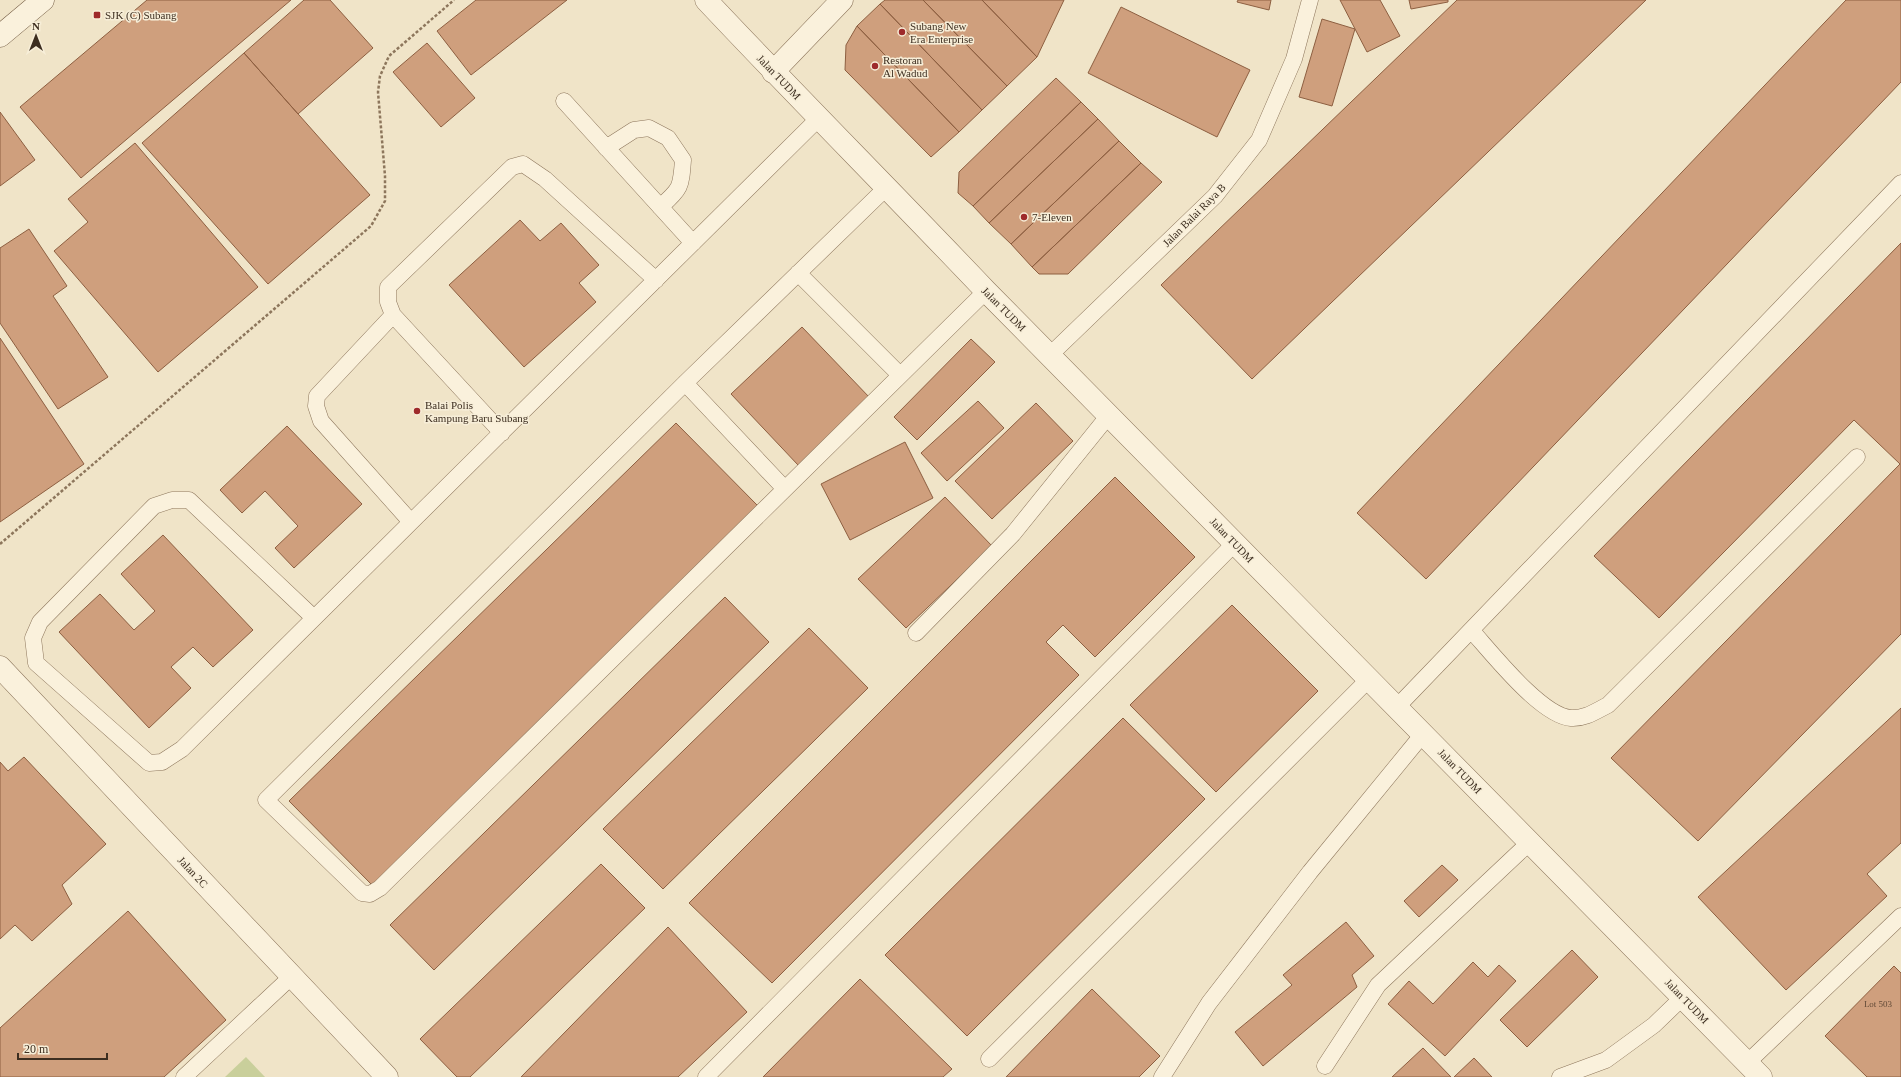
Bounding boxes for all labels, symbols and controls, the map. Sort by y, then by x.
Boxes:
place label: SJK (C) Subang [105,9,177,22]
marker: SJK (C) Subang [92,10,102,20]
north arrow [16,16,56,56]
text: N [32,20,40,32]
place label: Subang New Era Enterprise [910,20,973,45]
marker: Subang New Era Enterprise [897,27,907,37]
street label: Jalan TUDM [755,52,803,102]
place label: Restoran Al Wadud [883,54,928,79]
marker: Restoran Al Wadud [870,61,880,71]
street label: Jalan Balai Raya B [1160,181,1228,249]
place label: 7-Eleven [1032,211,1072,223]
marker: 7-Eleven [1019,212,1029,222]
street label: Jalan TUDM [979,284,1029,334]
place label: Balai Polis Kampung Baru Subang [425,399,529,424]
marker: Balai Polis Kampung Baru Subang [412,406,422,416]
street label: Jalan TUDM [1208,515,1256,565]
street label: Jalan TUDM [1436,746,1484,796]
street label: Jalan 2C [176,854,210,890]
street label: Jalan TUDM [1663,976,1711,1026]
house number: Lot 503 [1864,999,1893,1009]
scale bar [18,1035,107,1061]
text: 20 m [24,1042,49,1056]

